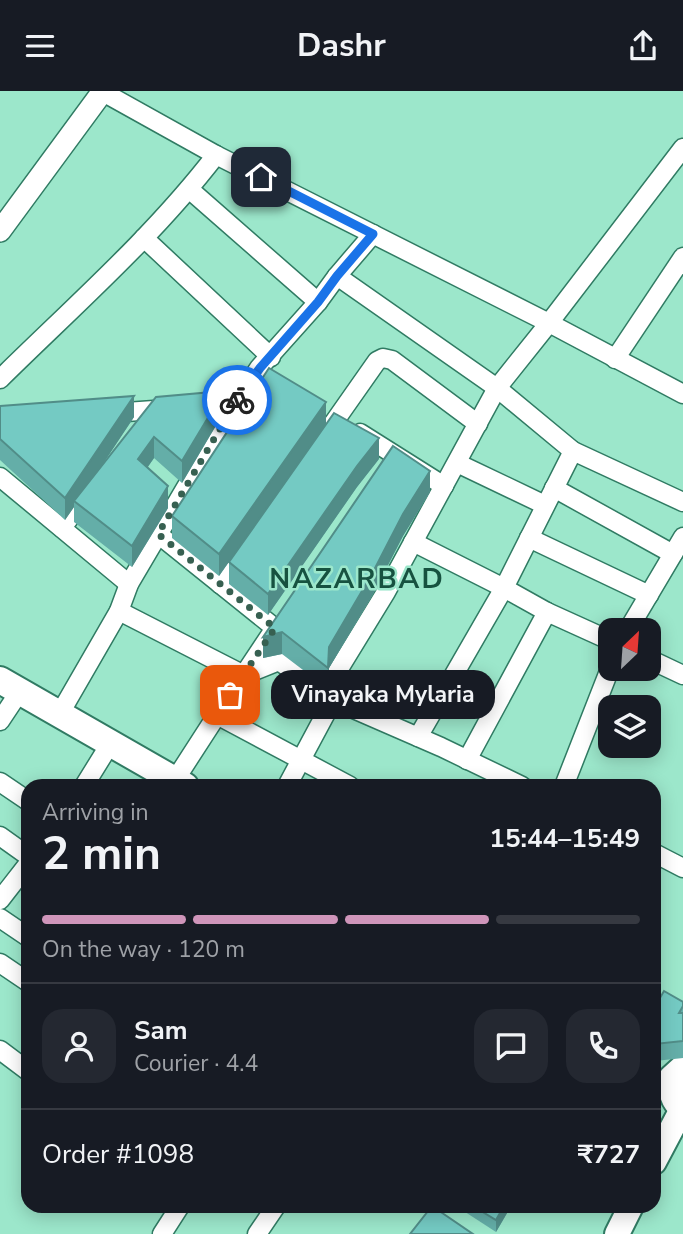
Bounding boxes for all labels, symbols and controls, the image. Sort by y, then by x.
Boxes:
text: Dashr [297,24,386,67]
icon: menu [21,27,59,65]
icon: share [624,27,662,65]
pin [231,147,291,207]
icon: home [242,158,280,196]
courier [202,365,272,435]
icon: bike [218,381,256,419]
district label: NAZARBAD [269,560,445,598]
north arrow [598,618,662,681]
map controls [598,618,661,758]
pin [200,665,260,725]
callout: Vinayaka Mylaria [272,671,496,719]
icon: bag [211,676,249,714]
text: Vinayaka Mylaria [291,679,475,710]
button: layers [598,695,661,758]
text: Arriving in [42,797,149,828]
text: 15:44–15:49 [489,821,640,856]
text: 2 min [42,822,161,885]
text: On the way · 120 m [42,934,245,965]
button: person [42,1009,116,1083]
button: chat [474,1009,548,1083]
button: phone [566,1009,640,1083]
text: Sam [134,1013,187,1048]
text: Courier · 4.4 [134,1048,258,1079]
text: Order #1098 [42,1137,194,1172]
text: ₹727 [578,1137,640,1172]

